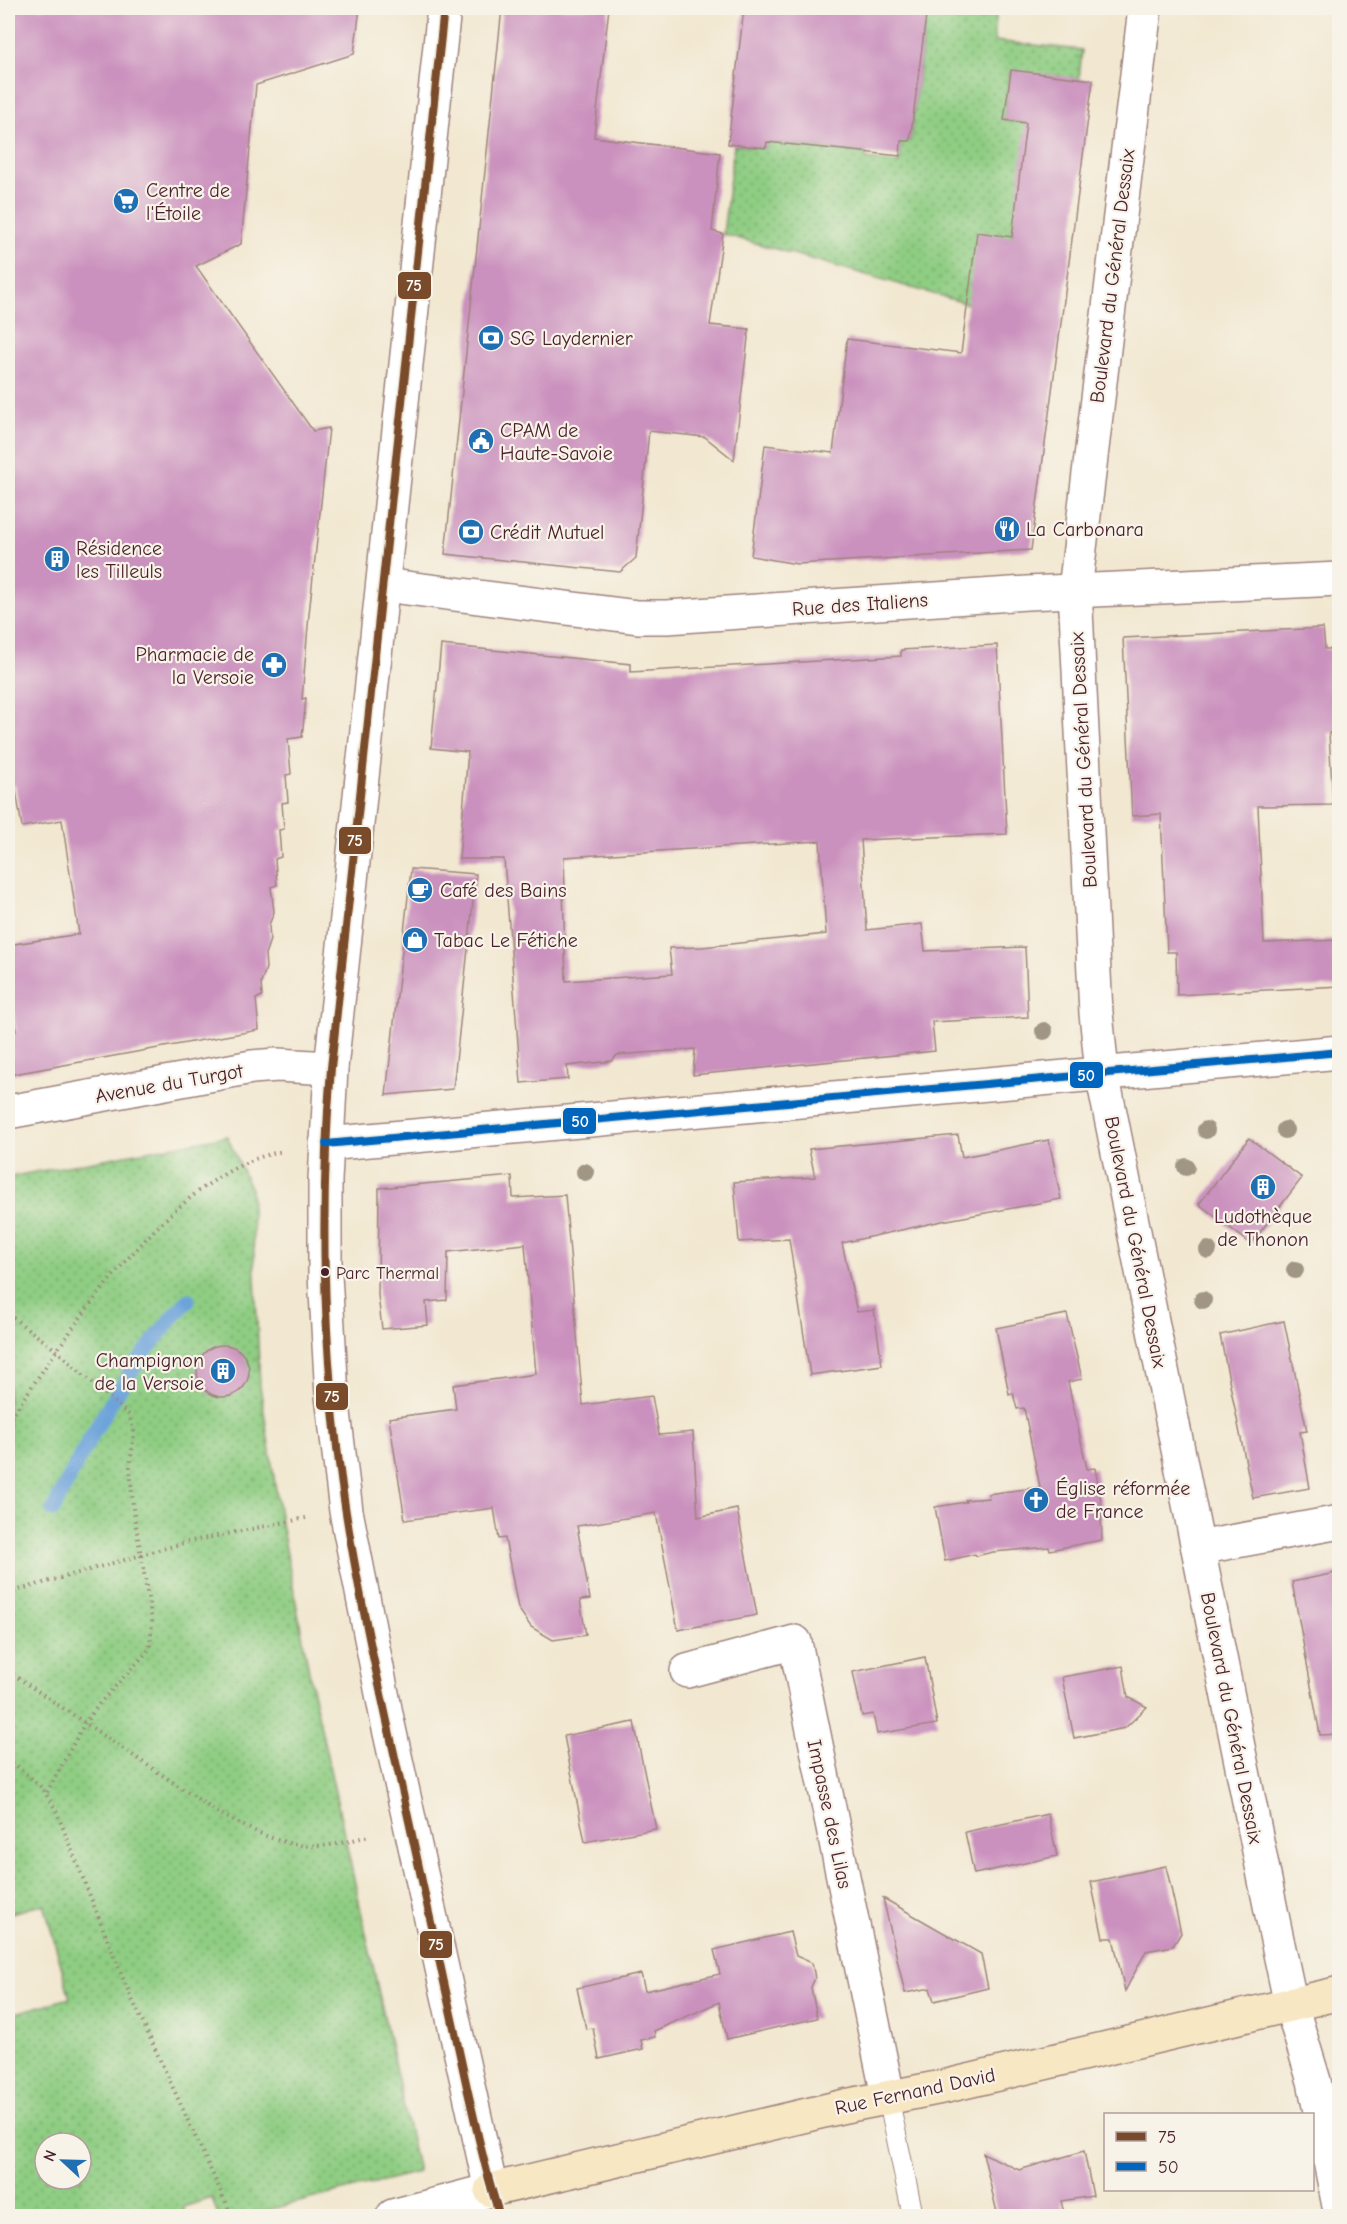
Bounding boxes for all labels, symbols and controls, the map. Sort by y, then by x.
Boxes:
street label: Boulevard du Général Dessaix [1085,147,1140,404]
place label: Centre de l'Étoile [146,179,230,225]
supermarket icon: Centre de l'Étoile [111,186,141,216]
line badge: 75 [397,271,432,300]
text: 75 [406,277,422,295]
bank icon: SG Laydernier [476,323,506,353]
place label: SG Laydernier [510,327,633,350]
place label: CPAM de Haute-Savoie [500,419,613,465]
public building icon: CPAM de Haute-Savoie [466,426,496,456]
restaurant icon: La Carbonara [992,514,1022,544]
bank icon: Crédit Mutuel [456,517,486,547]
place label: La Carbonara [1026,518,1144,541]
place label: Crédit Mutuel [490,521,605,544]
place label: Résidence les Tilleuls [76,537,162,583]
building icon: Résidence les Tilleuls [42,544,72,574]
street label: Rue des Italiens [791,588,929,621]
street label: Boulevard du Général Dessaix [1065,631,1102,888]
place label: Pharmacie de la Versoie [135,643,254,689]
pharmacy icon: Pharmacie de la Versoie [259,650,289,680]
line badge: 75 [338,826,372,855]
text: 75 [347,832,363,850]
cafe icon: Café des Bains [405,875,435,905]
place label: Café des Bains [440,879,567,902]
shop icon: Tabac Le Fétiche [400,925,430,955]
place label: Tabac Le Fétiche [434,929,578,952]
street label: Avenue du Turgot [93,1059,246,1108]
line badge: 50 [1069,1061,1104,1089]
text: 50 [1077,1067,1095,1085]
line badge: 50 [562,1107,597,1135]
text: 50 [571,1113,589,1131]
street label: Boulevard du Général Dessaix [1100,1114,1171,1370]
building icon: Ludothèque de Thonon [1248,1172,1278,1202]
place label: Ludothèque de Thonon [1214,1205,1312,1251]
place label: Parc Thermal [336,1263,439,1284]
marker: Parc Thermal [319,1266,331,1278]
place label: Champignon de la Versoie [94,1349,204,1395]
building icon: Champignon de la Versoie [208,1356,238,1386]
line badge: 75 [315,1382,349,1411]
text: 75 [324,1388,340,1406]
place label: Église réformée de France [1056,1477,1190,1523]
church icon: Église réformée de France [1021,1485,1051,1515]
street label: Boulevard du Général Dessaix [1196,1590,1267,1846]
street label: Impasse des Lilas [802,1737,857,1891]
line badge: 75 [419,1930,453,1959]
text: 75 [428,1936,444,1954]
street label: Rue Fernand David [833,2063,997,2120]
legend [1104,2113,1314,2191]
text: 75 [1158,2127,1176,2148]
north arrow [33,2131,93,2191]
text: N [40,2148,60,2164]
text: 50 [1158,2157,1179,2178]

